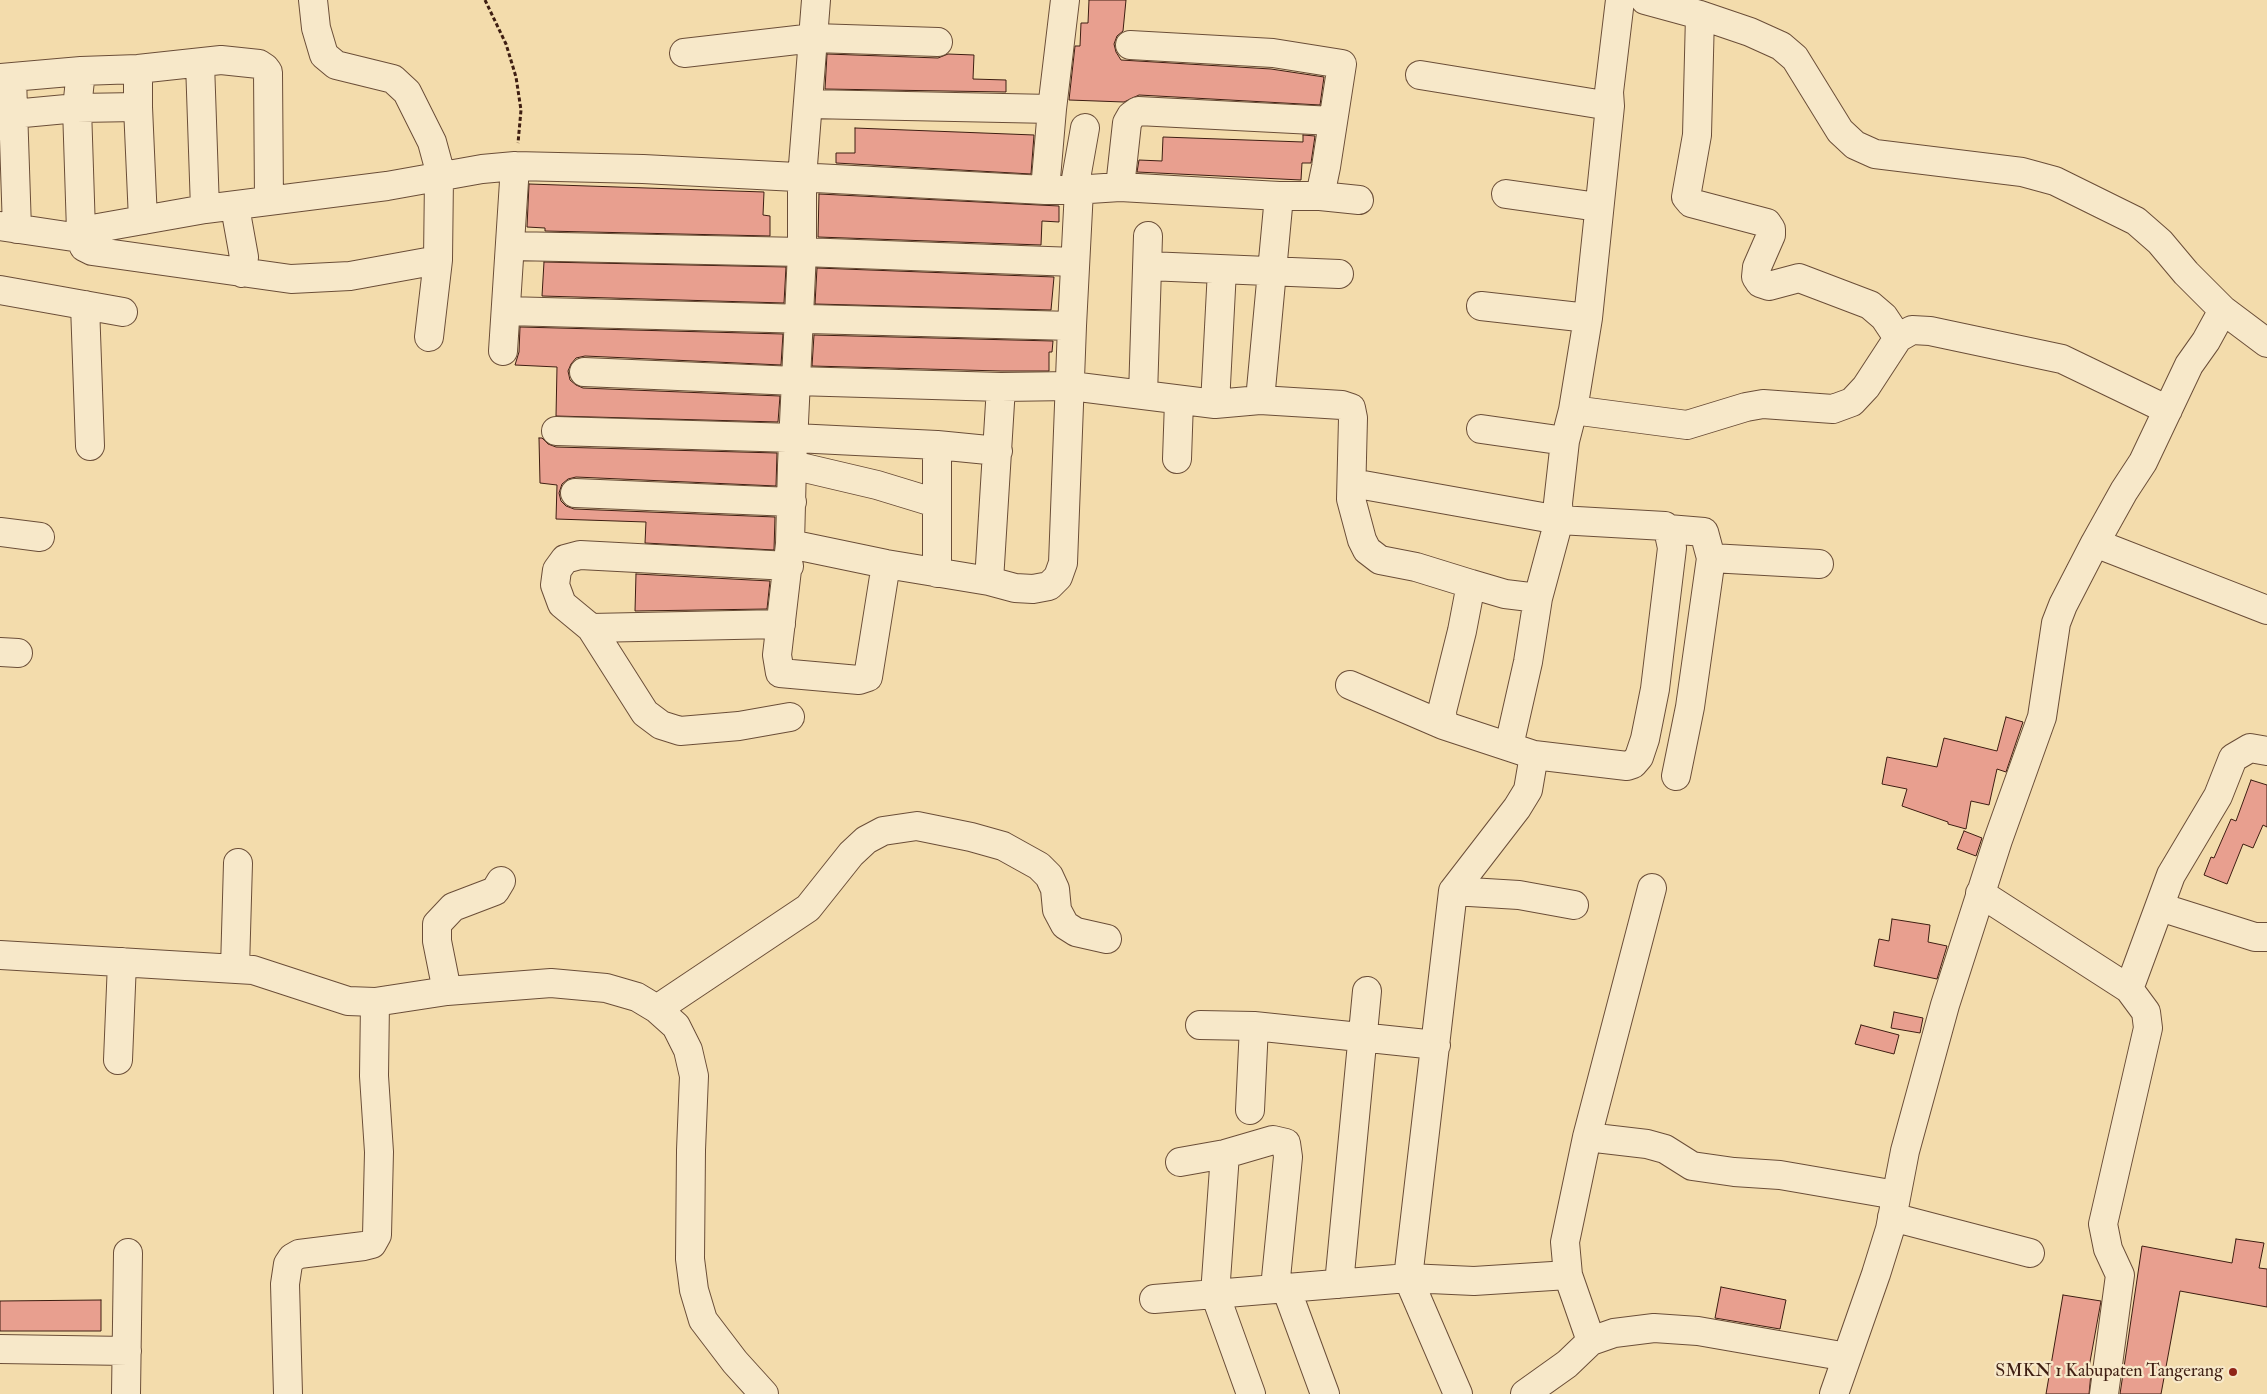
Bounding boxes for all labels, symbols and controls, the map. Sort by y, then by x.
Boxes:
place label: SMKN 1 Kabupaten Tangerang [1995,1361,2223,1383]
marker: SMKN 1 Kabupaten Tangerang [2227,1366,2239,1378]

